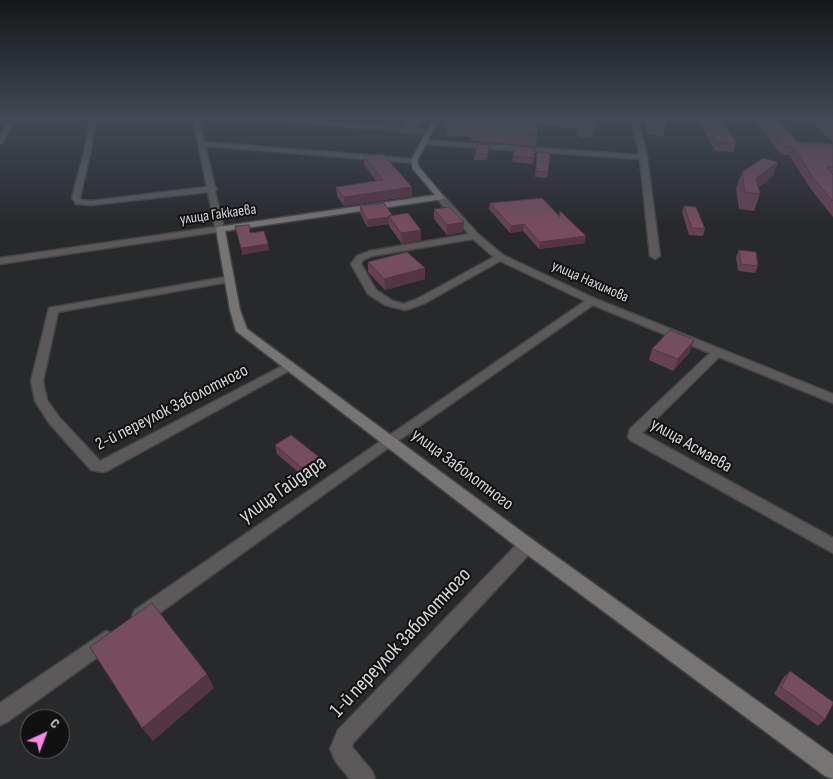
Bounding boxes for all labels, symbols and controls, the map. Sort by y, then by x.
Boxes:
street label: улица Гаккаева [179,201,257,229]
street label: улица Нахимова [549,257,631,307]
street label: 2-й переулок Заболотного [92,360,252,456]
street label: улица Асмаева [646,414,736,478]
street label: улица Заболотного [407,425,517,515]
street label: улица Гайдара [234,451,332,529]
street label: 1-й переулок Заболотного [325,563,477,723]
north arrow [20,709,70,759]
text: С [46,715,63,732]

